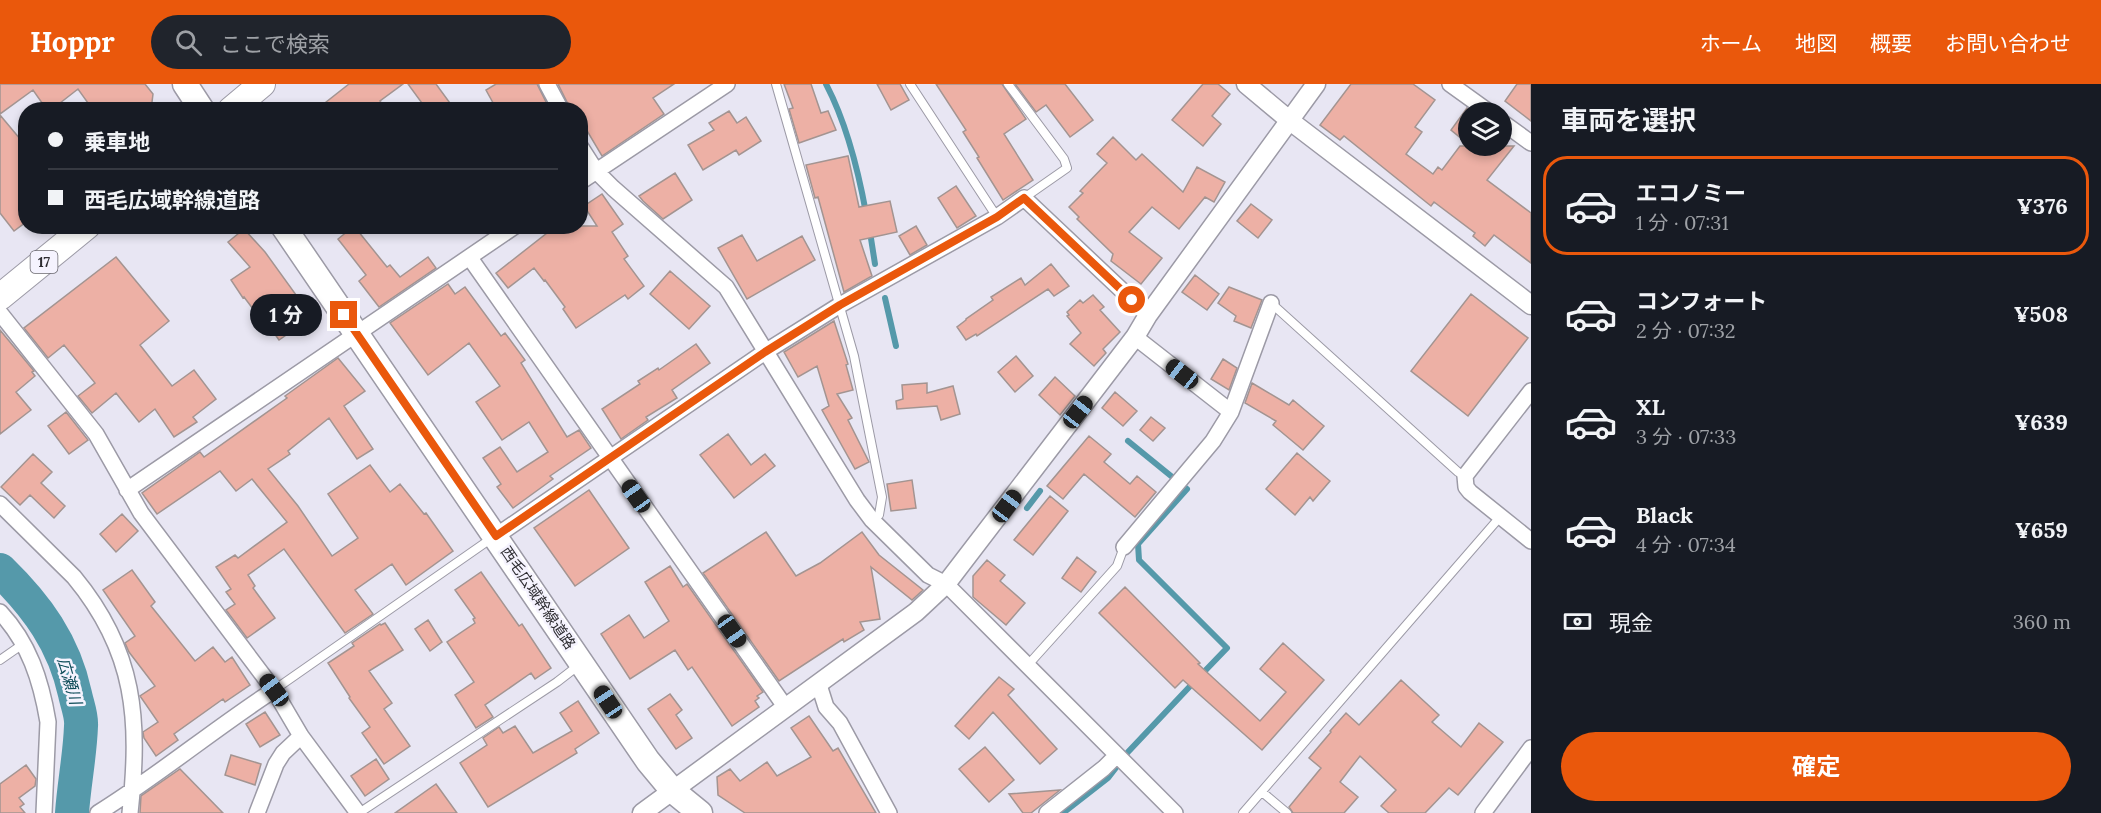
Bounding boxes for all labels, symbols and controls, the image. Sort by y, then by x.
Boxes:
search box [151,15,571,69]
text: Hoppr [30,24,115,60]
icon: search [172,26,205,59]
text: ここで検索 [220,30,330,58]
text: ホーム [1700,30,1762,57]
text: 地図 [1795,30,1837,57]
text: 概要 [1870,30,1912,57]
text: お問い合わせ [1945,30,2071,57]
map controls [1458,102,1512,156]
button: layers [1458,102,1512,156]
text: 車両を選択 [1561,103,1696,137]
text: 乗車地 [84,128,150,156]
icon: car [1564,179,1618,233]
text: エコノミー [1636,179,1746,207]
text: 西毛広域幹線道路 [84,186,260,214]
text: ¥376 [2017,192,2068,220]
text: 1 分 · 07:31 [1636,210,1729,235]
road number: 17 [30,251,57,273]
route start [1118,286,1145,313]
icon: car [1564,287,1618,341]
text: コンフォート [1636,287,1767,315]
callout: 1 分 [251,294,323,336]
text: ¥508 [2014,300,2068,328]
route end [330,301,357,328]
text: 1 分 [269,302,303,327]
text: 2 分 · 07:32 [1636,318,1736,343]
car [1162,356,1202,392]
car [1060,392,1096,432]
text: XL [1636,393,1665,421]
icon: car [1564,395,1618,449]
text: ¥639 [2014,408,2068,436]
text: 3 分 · 07:33 [1636,424,1736,449]
car [618,476,654,516]
car [989,486,1025,526]
text: Black [1636,501,1693,529]
icon: car [1564,503,1618,557]
text: ¥659 [2015,516,2068,544]
text: 4 分 · 07:34 [1636,532,1736,557]
street label: 西毛広域幹線道路 [497,543,580,653]
icon: cash [1561,605,1594,638]
text: 現金 [1609,609,1653,637]
text: 360 m [2013,609,2071,634]
car [714,611,750,651]
water label: 広瀬川 [54,655,87,709]
car [256,670,292,710]
car [590,682,626,722]
button: 確定 [1561,732,2071,801]

